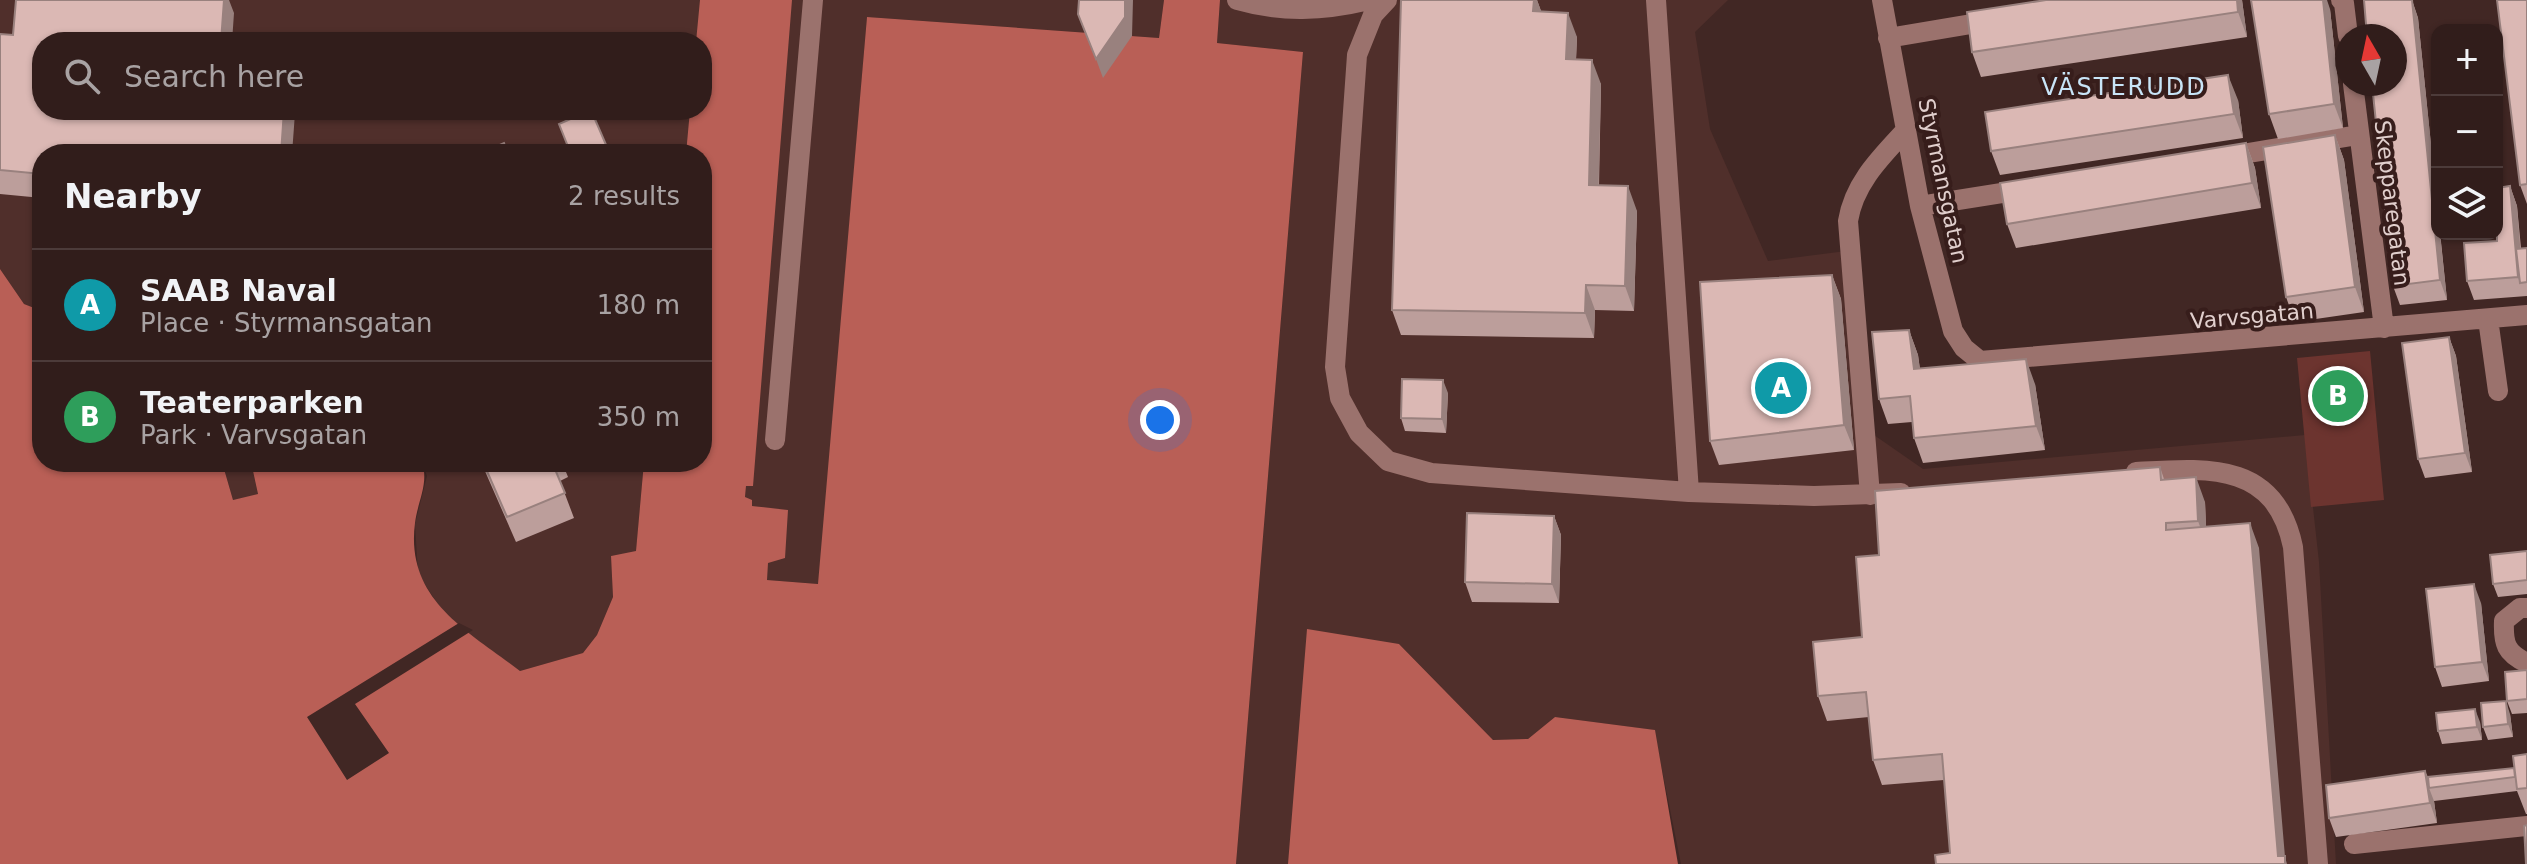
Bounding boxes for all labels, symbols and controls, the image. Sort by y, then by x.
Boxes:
north arrow [2335,24,2407,96]
map controls [2431,24,2503,240]
button: + [2431,24,2503,96]
search box [32,32,712,120]
icon: search [60,54,104,98]
text: Search here [124,59,304,94]
district label: VÄSTERUDD [2041,72,2207,101]
street label: Styrmansgatan [1913,96,1973,266]
button: − [2431,96,2503,168]
street label: Skepparegatan [2369,119,2415,287]
button: layers [2431,168,2503,240]
text: Nearby [64,176,202,216]
text: 2 results [568,181,680,211]
text: SAAB Naval [140,273,337,308]
text: A [80,290,100,320]
text: 180 m [597,290,680,320]
street label: Varvsgatan [2189,298,2315,334]
text: Place · Styrmansgatan [140,308,433,338]
pin: A [1755,358,1807,418]
pin: B [2312,366,2364,426]
text: Teaterparken [140,385,364,420]
your location [1140,400,1180,440]
text: B [80,402,100,432]
text: 350 m [597,402,680,432]
text: Park · Varvsgatan [140,420,367,450]

